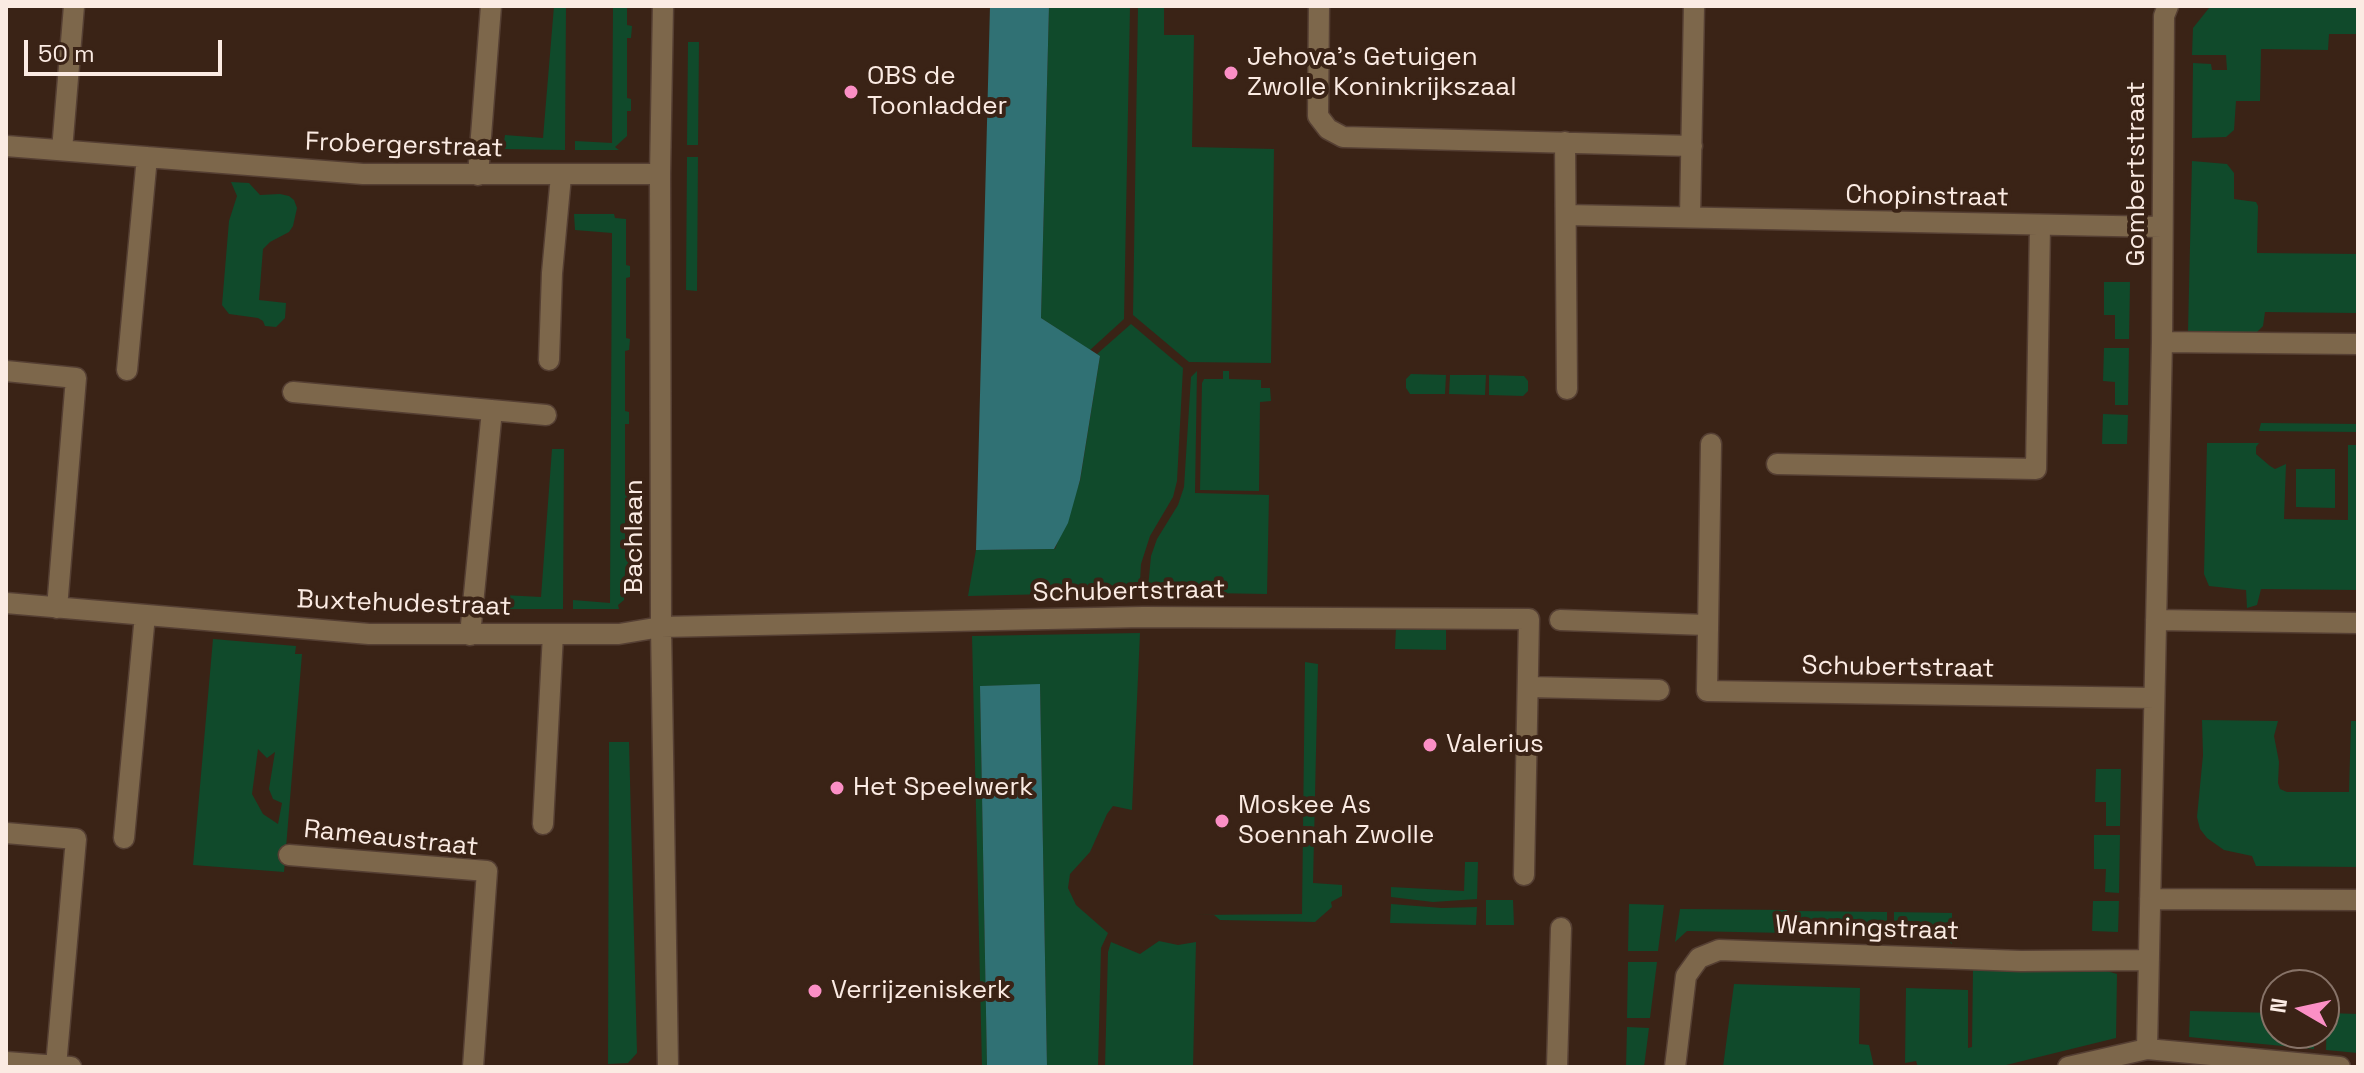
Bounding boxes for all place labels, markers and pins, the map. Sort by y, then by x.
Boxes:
place label: Jehova's Getuigen Zwolle Koninkrijkszaal [1247,42,1517,104]
place label: OBS de Toonladder [867,61,1007,122]
marker: Jehova's Getuigen Zwolle Koninkrijkszaal [1222,64,1240,82]
marker: OBS de Toonladder [842,83,860,101]
place label: Valerius [1446,729,1544,761]
marker: Valerius [1421,736,1439,754]
place label: Het Speelwerk [853,772,1033,804]
marker: Het Speelwerk [828,779,846,797]
place label: Moskee As Soennah Zwolle [1238,790,1434,852]
marker: Moskee As Soennah Zwolle [1213,812,1231,830]
place label: Verrijzeniskerk [831,975,1011,1007]
marker: Verrijzeniskerk [806,982,824,1000]

